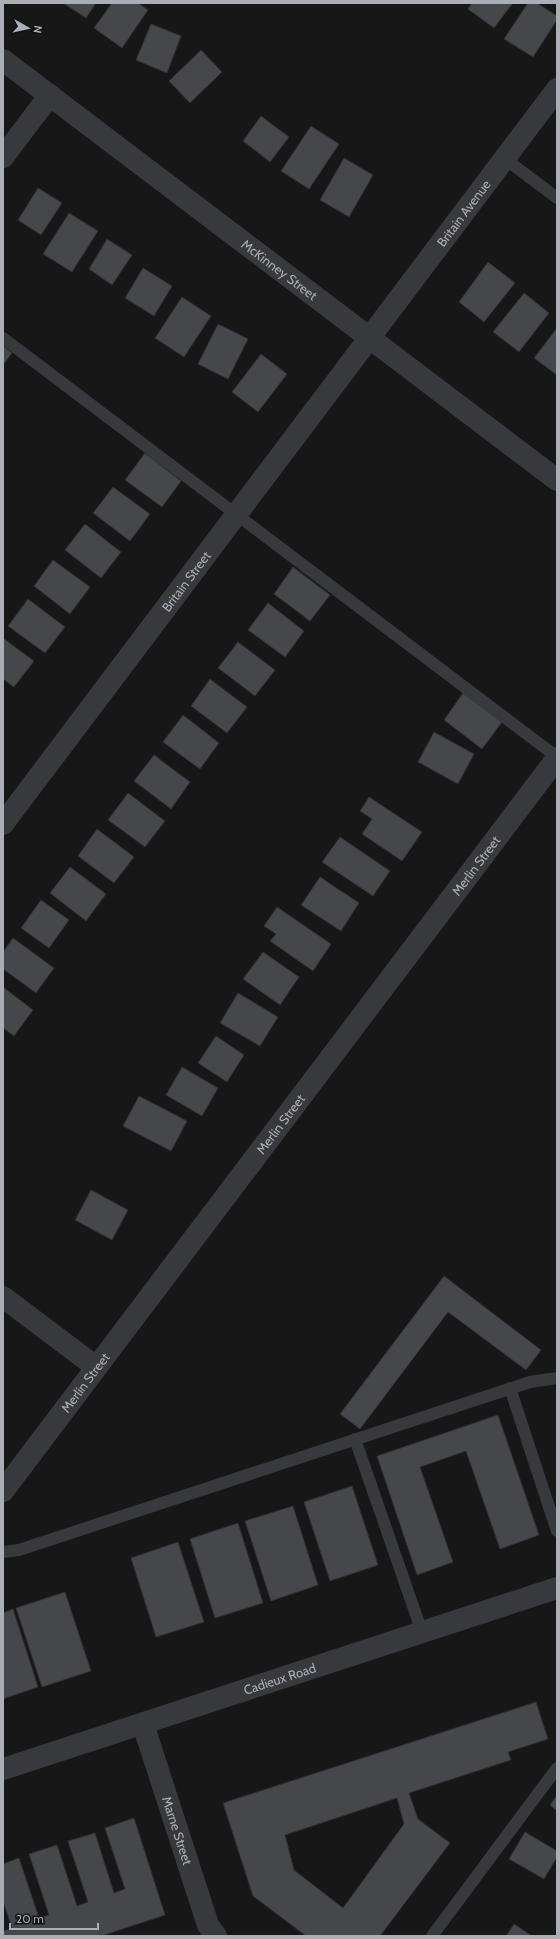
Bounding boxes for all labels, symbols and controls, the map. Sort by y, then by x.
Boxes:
north arrow [8,8,48,48]
text: N [30,25,45,34]
street label: Britain Avenue [433,176,494,250]
street label: McKinney Street [239,236,321,304]
street label: Britain Street [158,547,214,615]
street label: Merlin Street [448,832,504,899]
street label: Merlin Street [253,1091,308,1157]
street label: Merlin Street [57,1349,113,1416]
street label: Cadieux Road [241,1659,318,1698]
street label: Marne Street [159,1794,196,1867]
scale bar [10,1905,98,1931]
text: 20 m [16,1911,44,1926]

